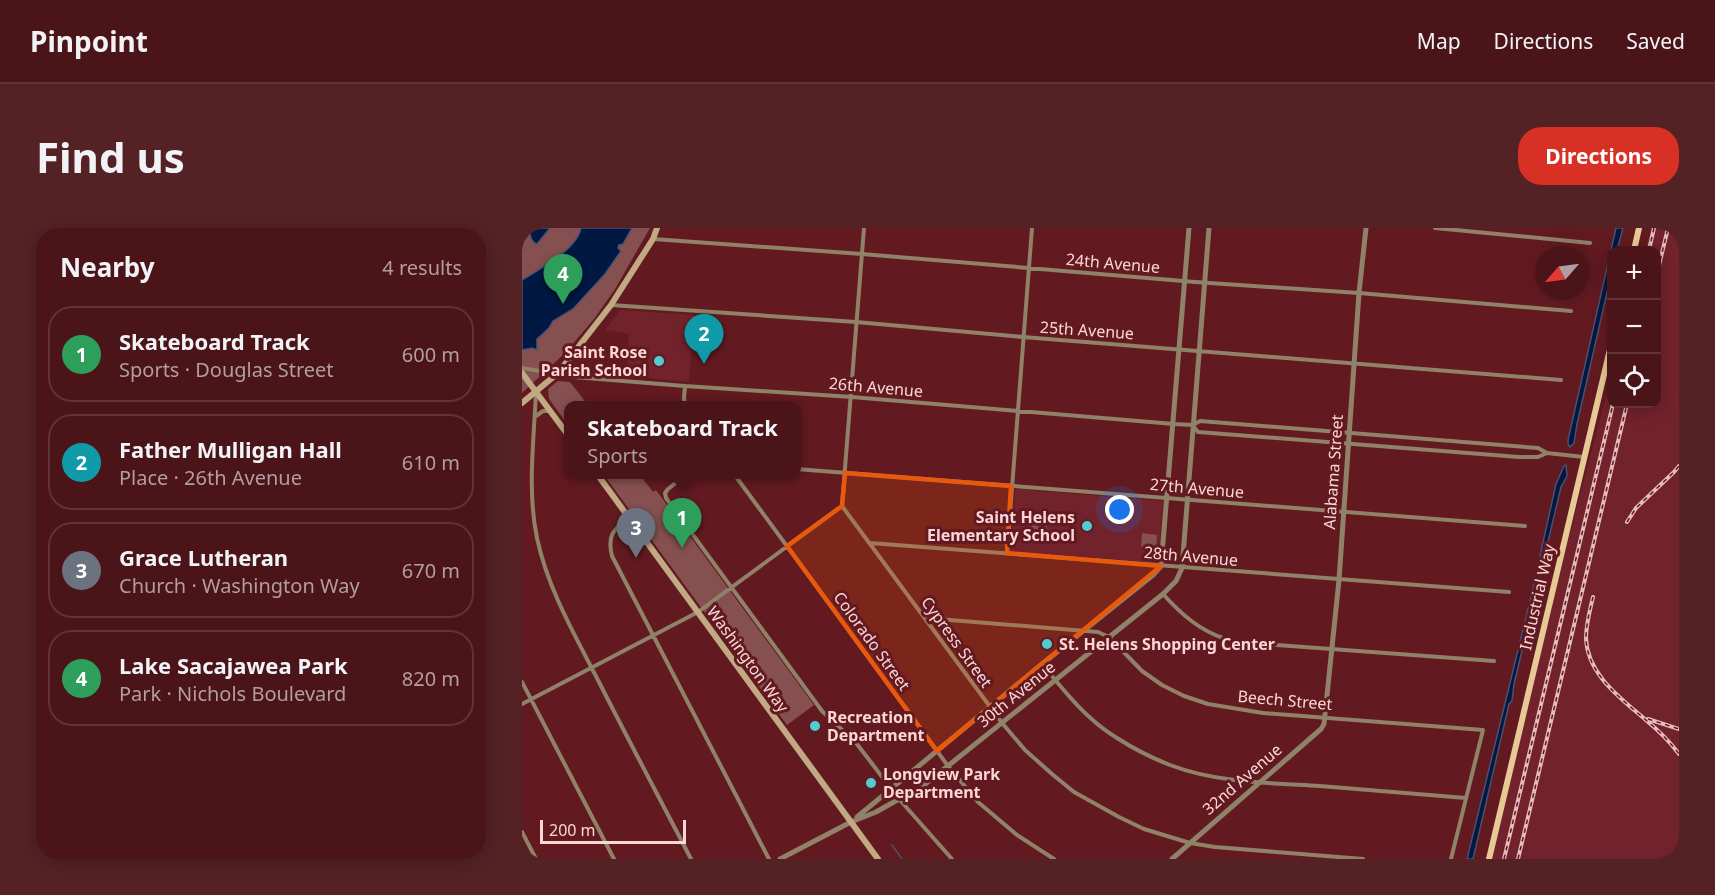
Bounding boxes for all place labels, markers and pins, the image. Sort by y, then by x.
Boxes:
pin: 4 [544,254,582,304]
pin: 2 [684,314,723,364]
place label: Saint Rose Parish School [541,341,647,381]
marker: Saint Rose Parish School [652,354,666,368]
pin: 1 [662,498,702,548]
place label: Saint Helens Elementary School [927,506,1075,546]
pin: 3 [616,508,656,558]
marker: Saint Helens Elementary School [1080,519,1094,533]
place label: St. Helens Shopping Center [1059,633,1275,655]
marker: St. Helens Shopping Center [1040,637,1054,651]
place label: Recreation Department [827,706,925,746]
marker: Recreation Department [808,719,822,733]
place label: Longview Park Department [883,763,1000,803]
marker: Longview Park Department [864,776,878,790]

